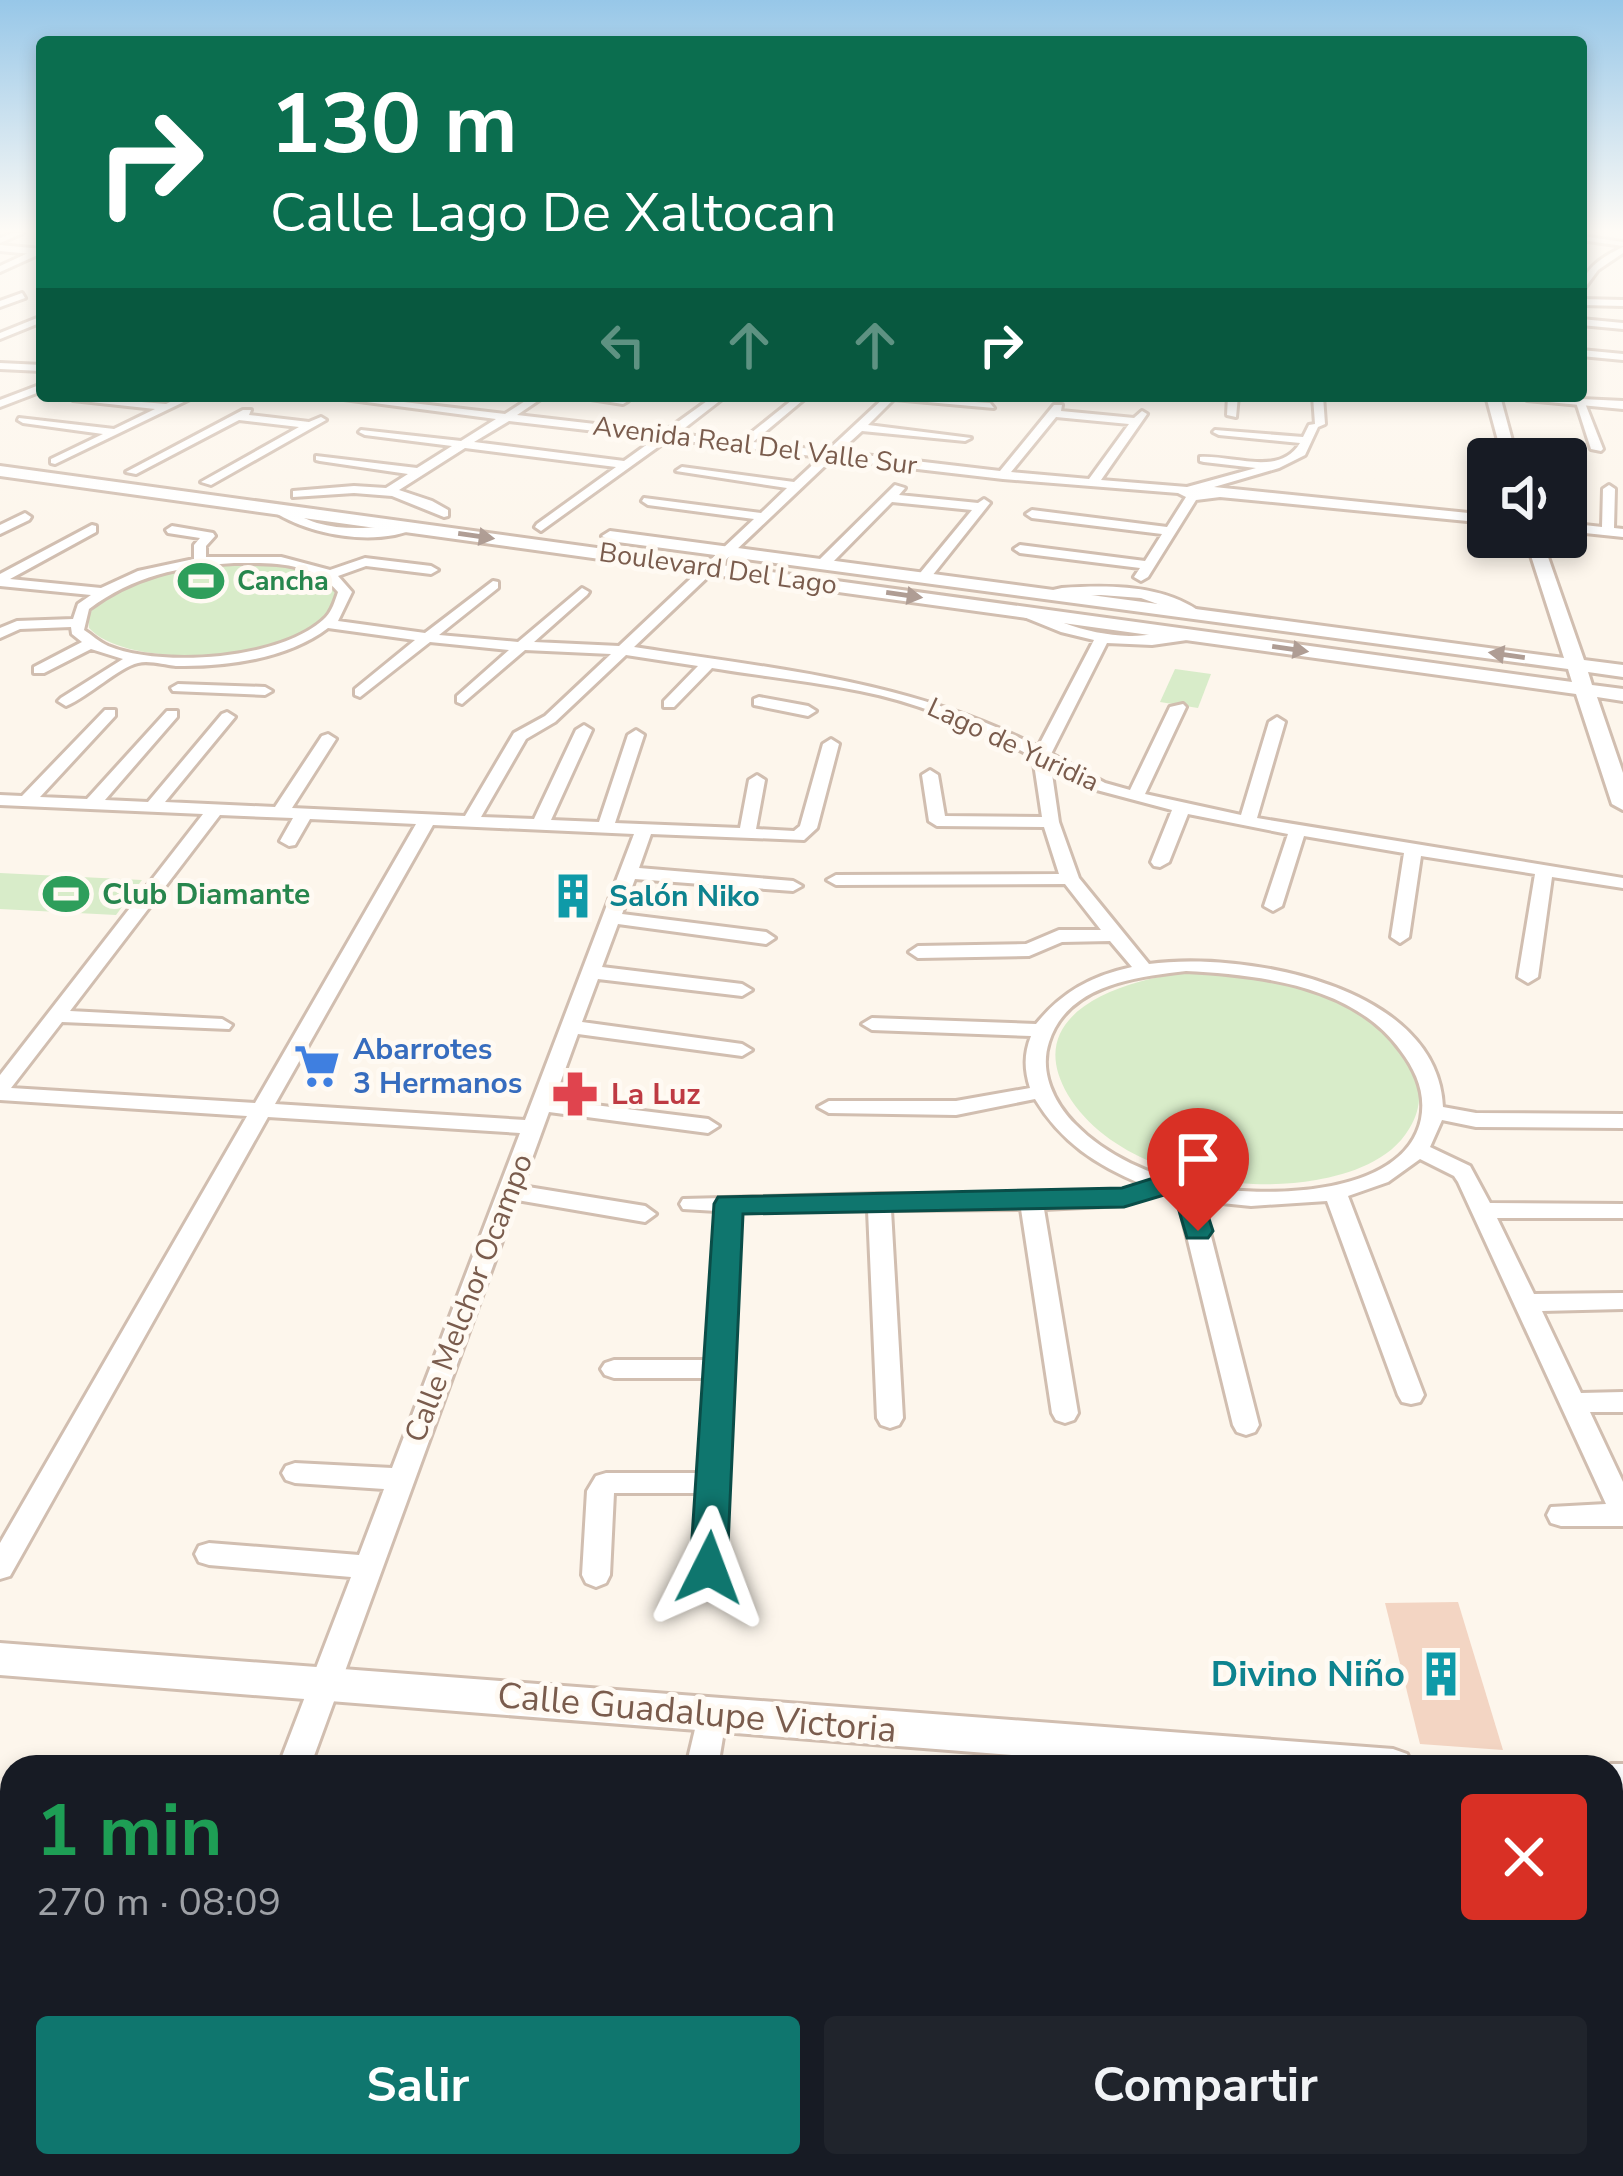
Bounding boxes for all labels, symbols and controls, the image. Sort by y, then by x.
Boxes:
text: 130 m [270,67,518,182]
icon: right [72,84,228,240]
text: Calle Lago De Xaltocan [270,176,837,250]
icon: left [590,312,656,378]
icon: ahead [716,312,782,378]
icon: ahead [842,312,908,378]
icon: right [968,312,1034,378]
street label: Avenida Real Del Valle Sur [591,408,919,484]
map controls [1467,438,1587,558]
button: sound [1467,438,1587,558]
one-way arrow [458,526,495,545]
street label: Boulevard Del Lago [597,534,839,604]
sports icon: Cancha [176,556,226,606]
place label: Cancha [237,563,329,600]
one-way arrow [886,586,923,605]
one-way arrow [1272,640,1309,659]
one-way arrow [1488,645,1525,664]
street label: Lago de Yuridia [921,689,1105,801]
sports icon: Club Diamante [41,869,91,919]
building icon: Salón Niko [548,871,598,921]
place label: Club Diamante [102,874,310,915]
place label: Salón Niko [609,876,760,917]
place label: Abarrotes 3 Hermanos [353,1029,523,1104]
supermarket icon: Abarrotes 3 Hermanos [292,1041,342,1091]
pharmacy icon: La Luz [550,1069,600,1119]
place label: La Luz [611,1074,701,1115]
pin [1147,1108,1249,1231]
icon: arrive [1165,1126,1231,1192]
street label: Calle Melchor Ocampo [395,1148,543,1448]
position arrow [646,1505,772,1631]
building icon: Divino Niño [1416,1649,1466,1699]
place label: Divino Niño [1211,1650,1405,1699]
street label: Calle Guadalupe Victoria [495,1671,899,1755]
text: 1 min [36,1782,222,1880]
button: close [1461,1794,1587,1920]
text: 270 m · 08:09 [36,1876,281,1929]
button: Salir [36,2016,800,2154]
button: Compartir [824,2016,1587,2154]

